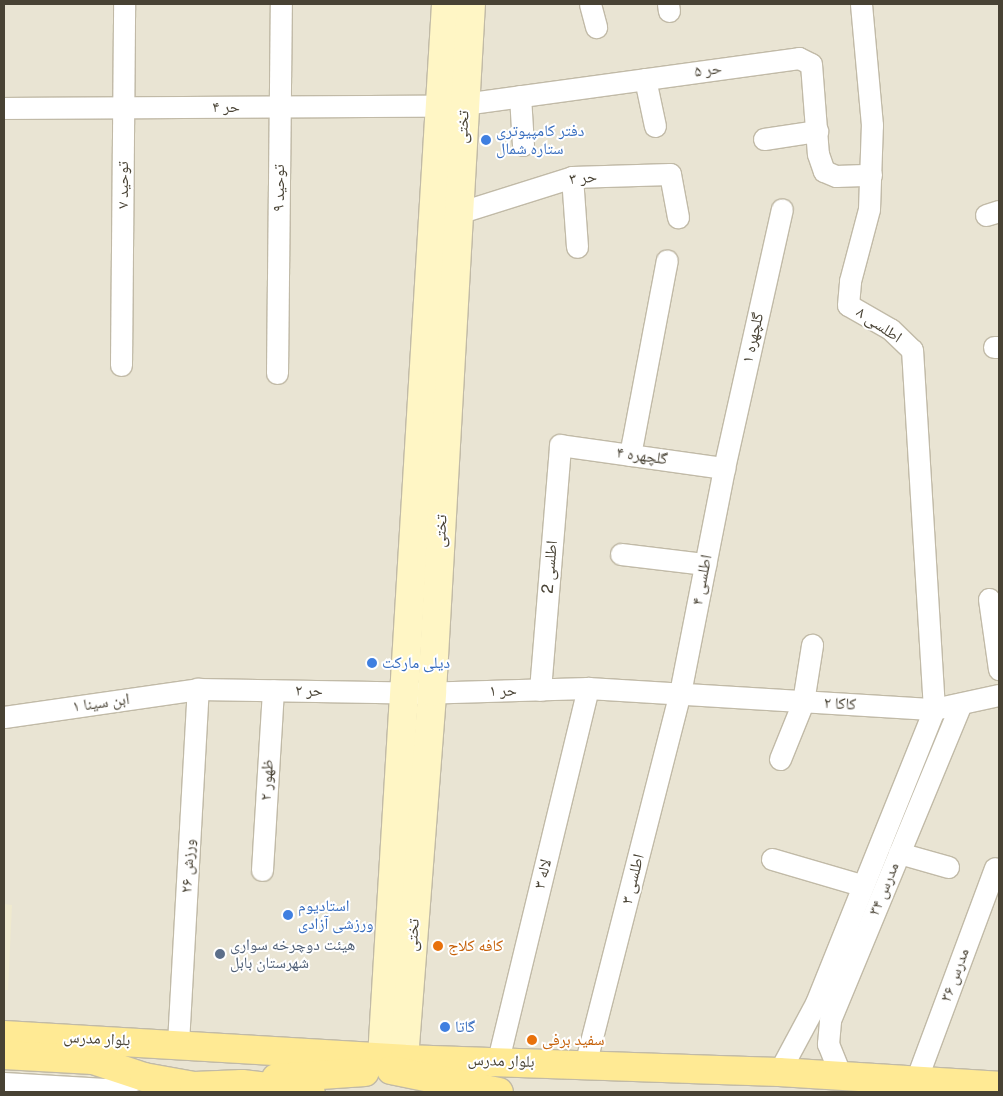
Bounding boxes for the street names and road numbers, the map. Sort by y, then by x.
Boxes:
street label: حر ۵ [693,59,723,81]
street label: حر ۴ [212,97,240,117]
street label: تختی [453,110,473,144]
street label: توحید ۷ [113,161,133,209]
street label: توحید ۹ [269,164,289,212]
street label: حر ۳ [568,167,598,189]
street label: اطلسی ۸ [853,303,905,347]
street label: گلچهره ۱ [738,311,768,365]
street label: گلچهره ۴ [615,443,669,469]
street label: تختی [431,514,451,548]
street label: اطلسی 2 [538,540,562,594]
street label: اطلسی ۴ [688,553,716,607]
street label: حر ۲ [295,681,323,701]
street label: حر ۱ [489,681,517,701]
street label: ابن سینا ۱ [71,689,131,717]
street label: کاکا ۲ [823,694,857,714]
street label: ظهور ۲ [256,759,278,801]
street label: ورزش ۲۶ [177,838,199,894]
street label: اطلسی ۳ [618,852,648,906]
street label: لاله ۳ [530,857,556,891]
street label: مدرس ۳۴ [865,860,903,918]
street label: تختی [402,918,424,952]
street label: مدرس ۳۶ [936,946,974,1004]
street label: بلوار مدرس [63,1028,131,1050]
street label: بلوار مدرس [467,1050,535,1072]

